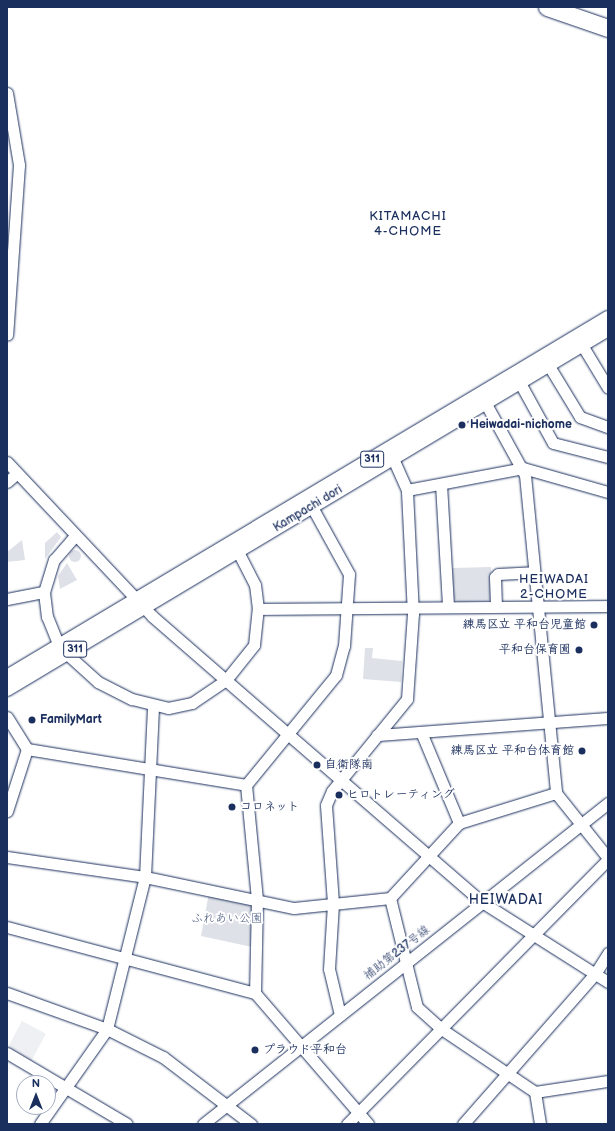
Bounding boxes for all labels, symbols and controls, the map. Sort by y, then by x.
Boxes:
district label: KITAMACHI 4-CHOME [369,209,447,240]
place label: Heiwadai-nichome [470,418,572,432]
marker: Heiwadai-nichome [457,420,467,430]
road number: 311 [360,450,384,468]
street label: Kampachi dori [271,483,345,535]
district label: HEIWADAI 2-CHOME [519,572,589,603]
place label: 練馬区立 平和台児童館 [463,618,586,632]
marker: 練馬区立 平和台児童館 [589,620,599,630]
road number: 311 [63,640,87,658]
place label: 平和台保育園 [499,643,571,657]
marker: 平和台保育園 [574,645,584,655]
place label: FamilyMart [40,713,102,727]
marker: FamilyMart [27,715,37,725]
place label: 練馬区立 平和台体育館 [451,744,574,758]
marker: 練馬区立 平和台体育館 [577,746,587,756]
place label: 自衛隊南 [325,758,373,772]
marker: 自衛隊南 [312,760,322,770]
place label: ヒロトレーティング [347,788,455,802]
marker: ヒロトレーティング [334,790,344,800]
place label: コロネット [240,800,300,814]
marker: コロネット [227,802,237,812]
district label: HEIWADAI [469,892,543,908]
park label: ふれあい公園 [191,912,263,926]
street label: 補助第237号線 [361,923,433,983]
place label: プラウド平和台 [263,1043,347,1057]
marker: プラウド平和台 [250,1045,260,1055]
north arrow [16,1075,56,1115]
text: N [32,1077,40,1090]

